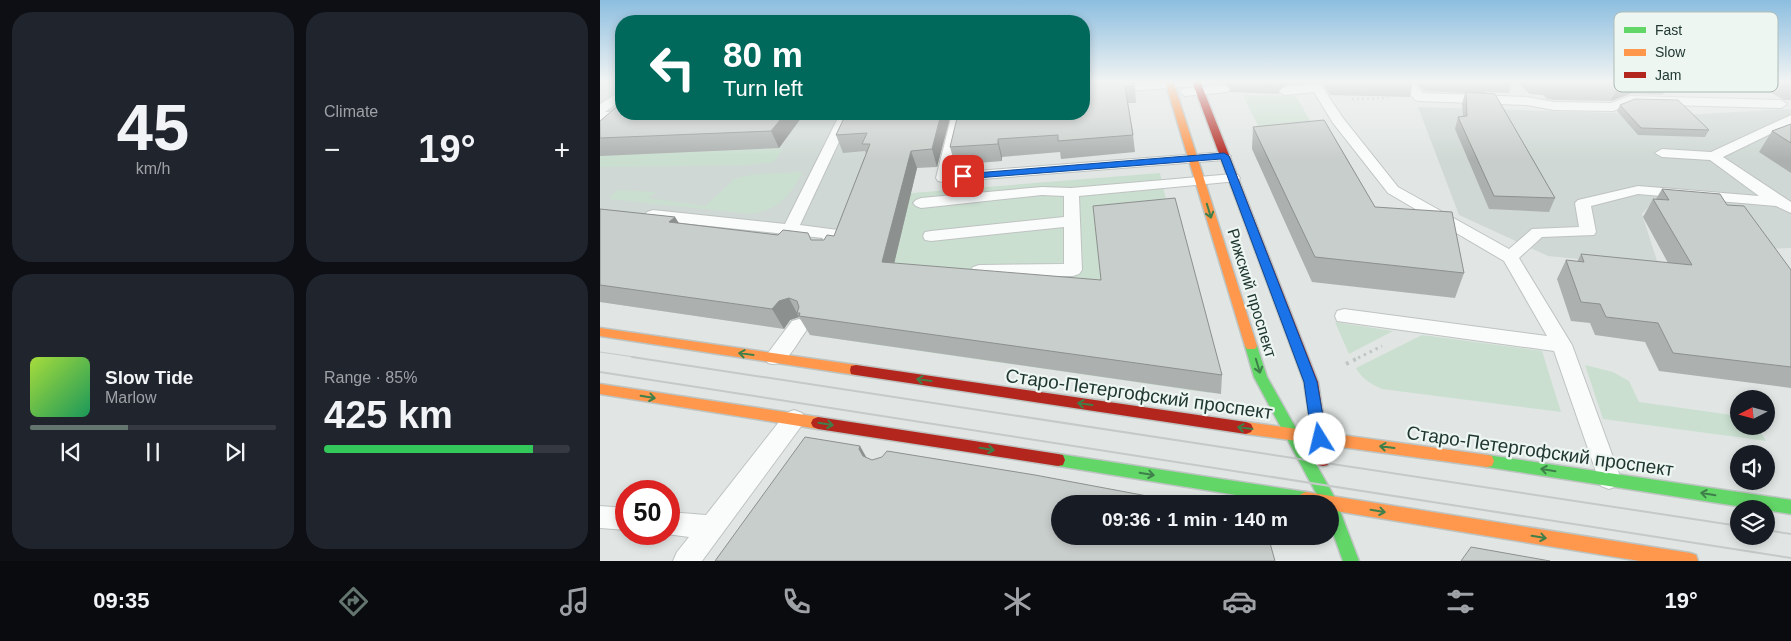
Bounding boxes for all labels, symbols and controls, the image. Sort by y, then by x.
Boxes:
legend [1614,12,1778,92]
text: Fast [1655,22,1682,38]
icon: left [640,35,705,100]
text: 80 m [723,35,803,74]
text: Slow [1655,44,1686,60]
text: Jam [1655,67,1681,83]
text: Turn left [723,76,803,101]
text: 45 [117,91,189,164]
text: Climate [324,103,378,120]
text: 19° [418,128,476,170]
text: − [324,134,340,165]
text: + [554,134,570,165]
pin [942,155,984,197]
text: km/h [136,160,170,177]
icon: arrive [949,162,977,190]
one-way arrow [1205,203,1215,219]
street label: Рижский проспект [1224,226,1280,360]
one-way arrow [738,349,754,359]
one-way arrow [1254,358,1263,374]
street label: Старо-Петергофский проспект [1004,365,1274,423]
text: Slow Tide [105,367,193,388]
text: Range · 85% [324,369,417,386]
one-way arrow [916,375,932,385]
text: Marlow [105,389,157,406]
north arrow [1730,390,1775,435]
map controls [1730,390,1775,545]
one-way arrow [640,392,656,402]
text: 425 km [324,394,453,436]
one-way arrow [1077,399,1093,409]
position arrow [1293,412,1345,464]
one-way arrow [818,419,834,429]
one-way arrow [1238,422,1254,432]
street label: Старо-Петергофский проспект [1405,422,1675,480]
icon: previous [57,438,85,466]
icon: pause [139,438,167,466]
icon: next [221,438,249,466]
one-way arrow [1379,442,1395,452]
one-way arrow [978,444,994,454]
button: sound [1730,445,1775,490]
one-way arrow [1540,464,1556,474]
one-way arrow [1139,469,1155,479]
speed limit sign: 50 [615,480,680,545]
one-way arrow [1701,489,1717,499]
button: layers [1730,500,1775,545]
one-way arrow [1370,506,1386,516]
text: 09:36 · 1 min · 140 m [1102,509,1288,530]
one-way arrow [1530,532,1546,542]
icon: directions [336,584,371,619]
icon: music [557,584,592,619]
icon: phone [779,584,814,619]
icon: climate [1000,584,1035,619]
icon: car [1222,584,1257,619]
icon: filters [1443,584,1478,619]
text: 09:35 [93,588,149,613]
text: 19° [1664,588,1698,613]

